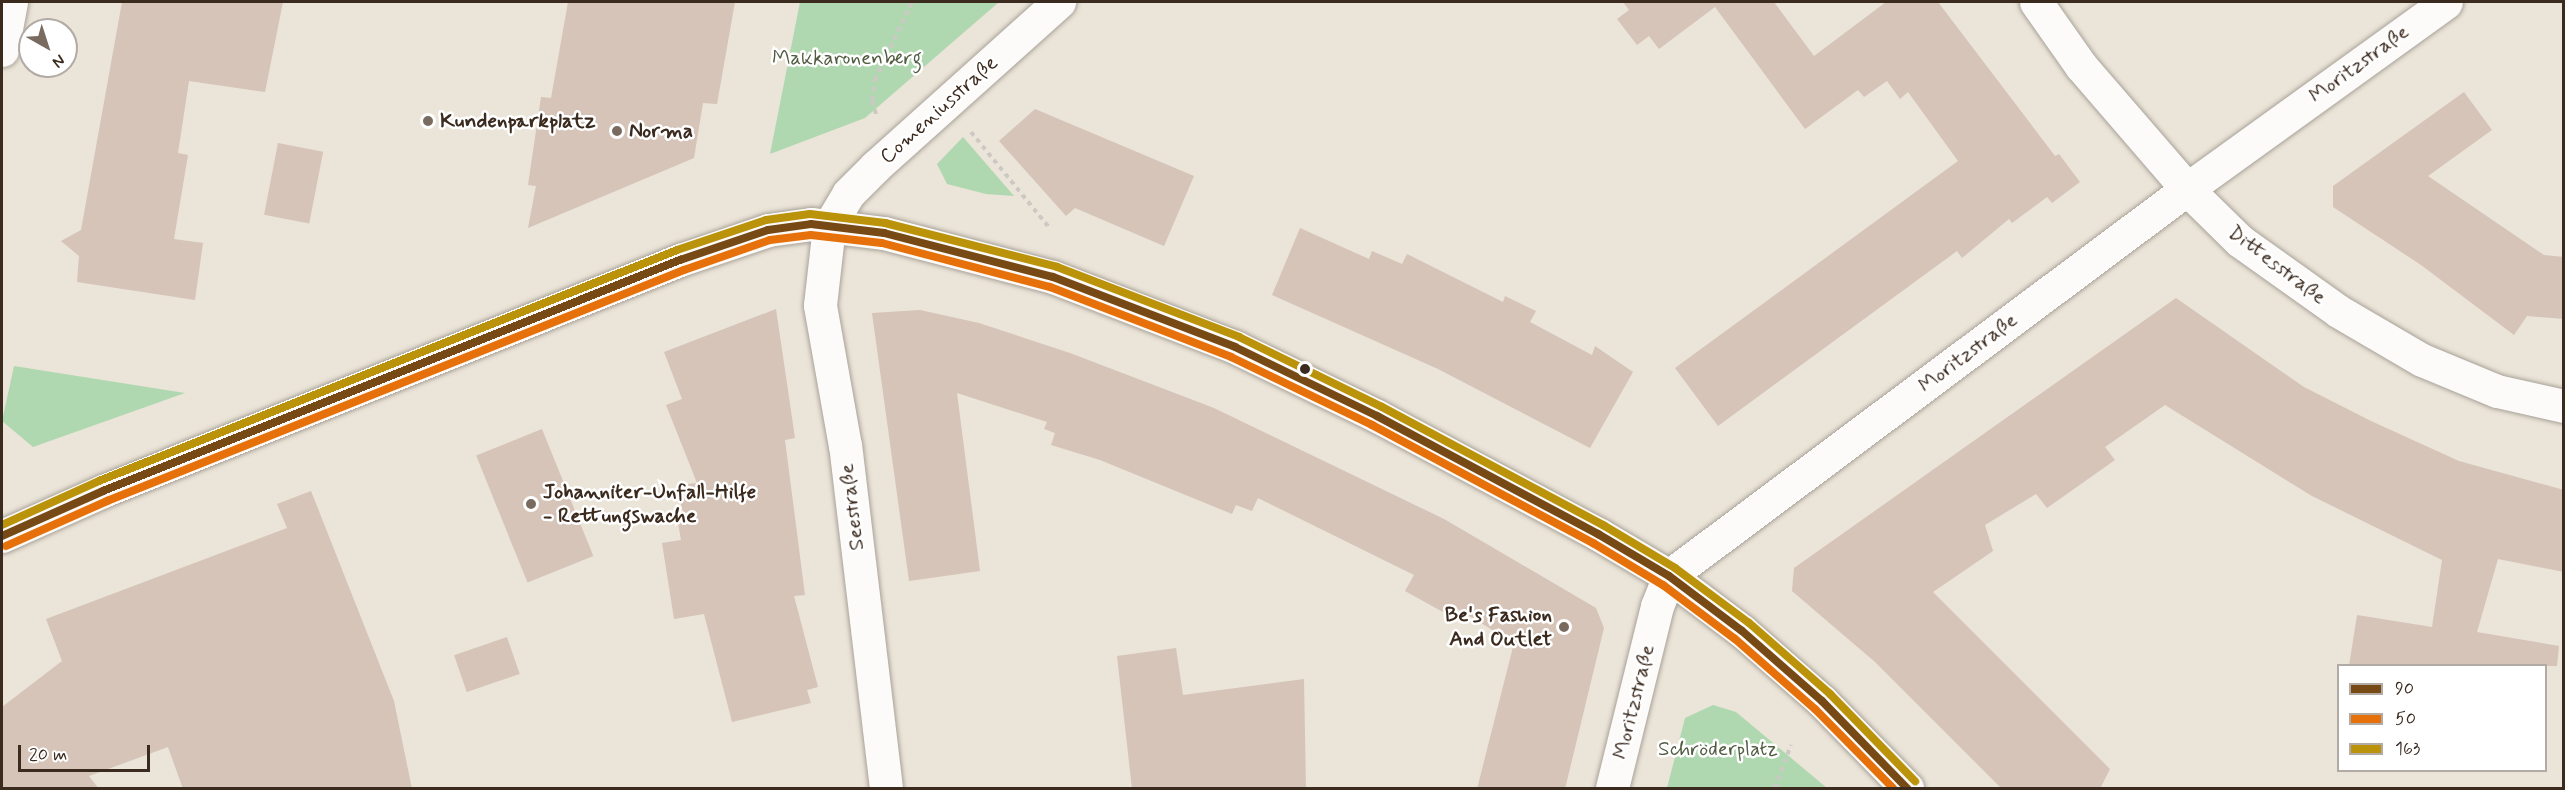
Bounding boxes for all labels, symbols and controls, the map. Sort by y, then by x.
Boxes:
north arrow [18,18,78,78]
street label: Moritzstraße [2304,19,2414,109]
park label: Makkaronenberg [772,45,922,71]
text: N [48,49,69,72]
street label: Comeniusstraße [875,51,1003,169]
place label: Kundenparkplatz [440,108,596,134]
marker: Kundenparkplatz [421,114,435,128]
place label: Norma [629,118,693,144]
marker: Norma [610,124,624,138]
street label: Dittesstraße [2223,220,2331,310]
street label: Moritzstraße [1914,308,2022,398]
unlabelled marker [1299,363,1311,375]
street label: Seestraße [834,462,870,552]
place label: Johanniter-Unfall-Hilfe - Rettungswache [543,479,756,529]
marker: Johanniter-Unfall-Hilfe - Rettungswache [524,497,538,511]
place label: Be's Fashion And Outlet [1446,602,1552,652]
marker: Be's Fashion And Outlet [1557,620,1571,634]
street label: Moritzstraße [1608,642,1660,762]
legend [2337,664,2547,772]
text: 90 [2395,677,2414,701]
text: 50 [2395,707,2416,731]
scale bar [21,733,153,771]
park label: Schröderplatz [1658,736,1778,762]
text: 163 [2395,737,2420,761]
text: 20 m [29,743,67,767]

